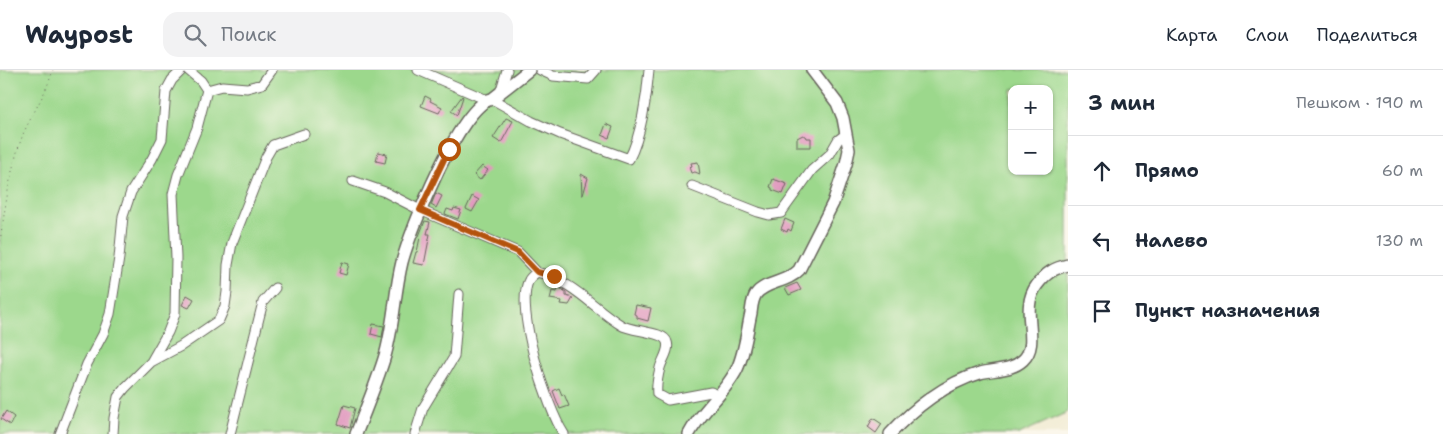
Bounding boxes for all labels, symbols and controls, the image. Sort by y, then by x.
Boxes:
search box [163,12,513,57]
text: Waypost [25,19,133,51]
icon: search [181,21,209,49]
text: Поиск [221,22,276,47]
text: Карта [1166,23,1217,47]
text: Слои [1245,23,1289,47]
text: Поделиться [1317,23,1418,47]
map controls [1008,85,1053,175]
button: + [1008,85,1053,130]
text: 3 мин [1088,89,1155,117]
text: Пешком · 190 m [1296,92,1423,113]
button: − [1008,130,1053,175]
route start [438,138,461,161]
icon: ahead [1088,157,1116,185]
text: Прямо [1135,158,1199,183]
text: 60 m [1382,160,1423,181]
icon: left [1088,227,1116,255]
text: Налево [1135,228,1208,253]
text: 130 m [1376,230,1423,251]
route end [543,265,566,288]
icon: arrive [1088,297,1116,325]
text: Пункт назначения [1135,298,1320,323]

